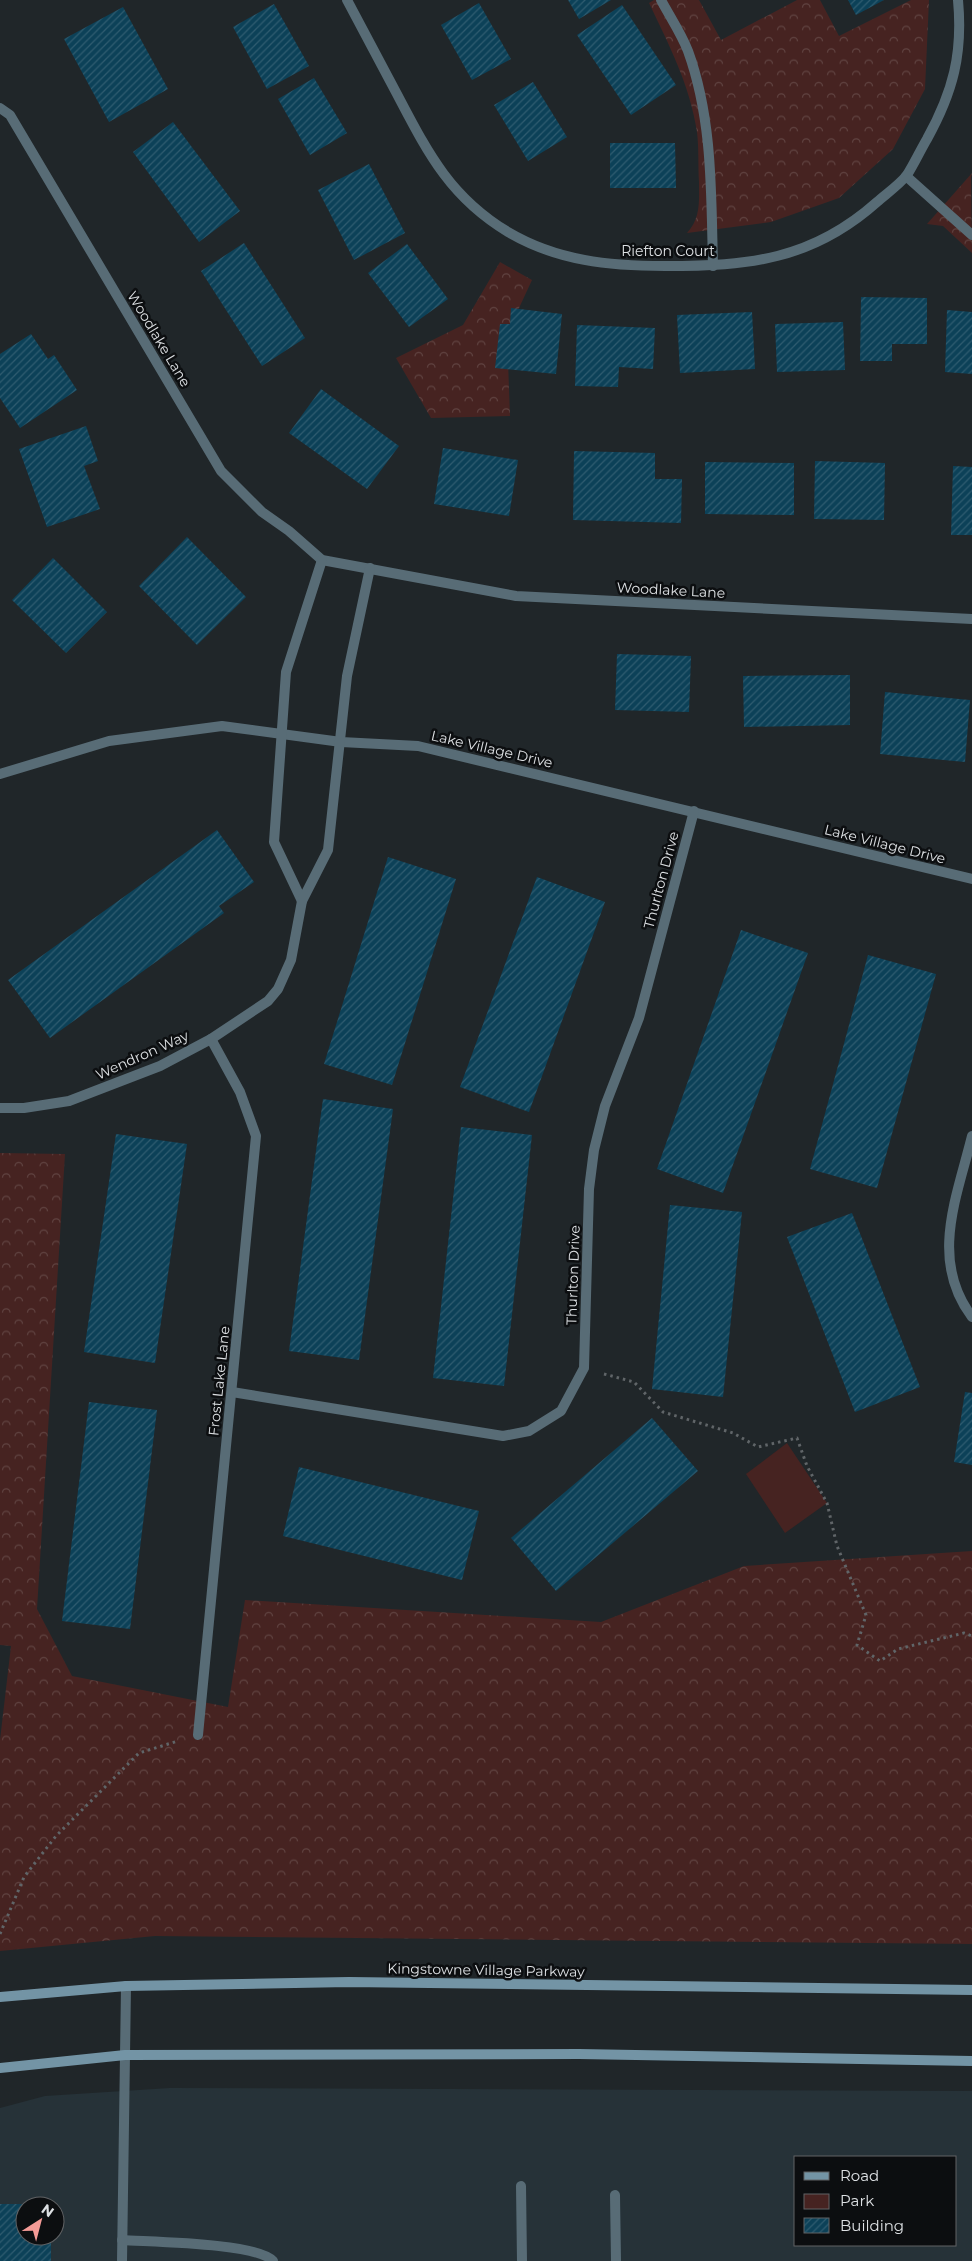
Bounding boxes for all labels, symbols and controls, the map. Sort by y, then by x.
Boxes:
street label: Riefton Court [621,242,715,260]
street label: Woodlake Lane [123,288,195,390]
street label: Woodlake Lane [616,578,726,602]
street label: Lake Village Drive [429,726,555,772]
street label: Lake Village Drive [823,820,947,868]
street label: Thurlton Drive [639,829,683,931]
street label: Wendron Way [93,1026,192,1084]
street label: Thurlton Drive [562,1225,584,1325]
street label: Frost Lake Lane [204,1325,234,1437]
street label: Kingstowne Village Parkway [387,1959,585,1981]
legend [794,2156,957,2246]
text: Road [840,2166,879,2185]
text: Park [840,2191,874,2210]
north arrow [15,2196,65,2246]
text: N [38,2200,58,2221]
text: Building [840,2216,904,2235]

